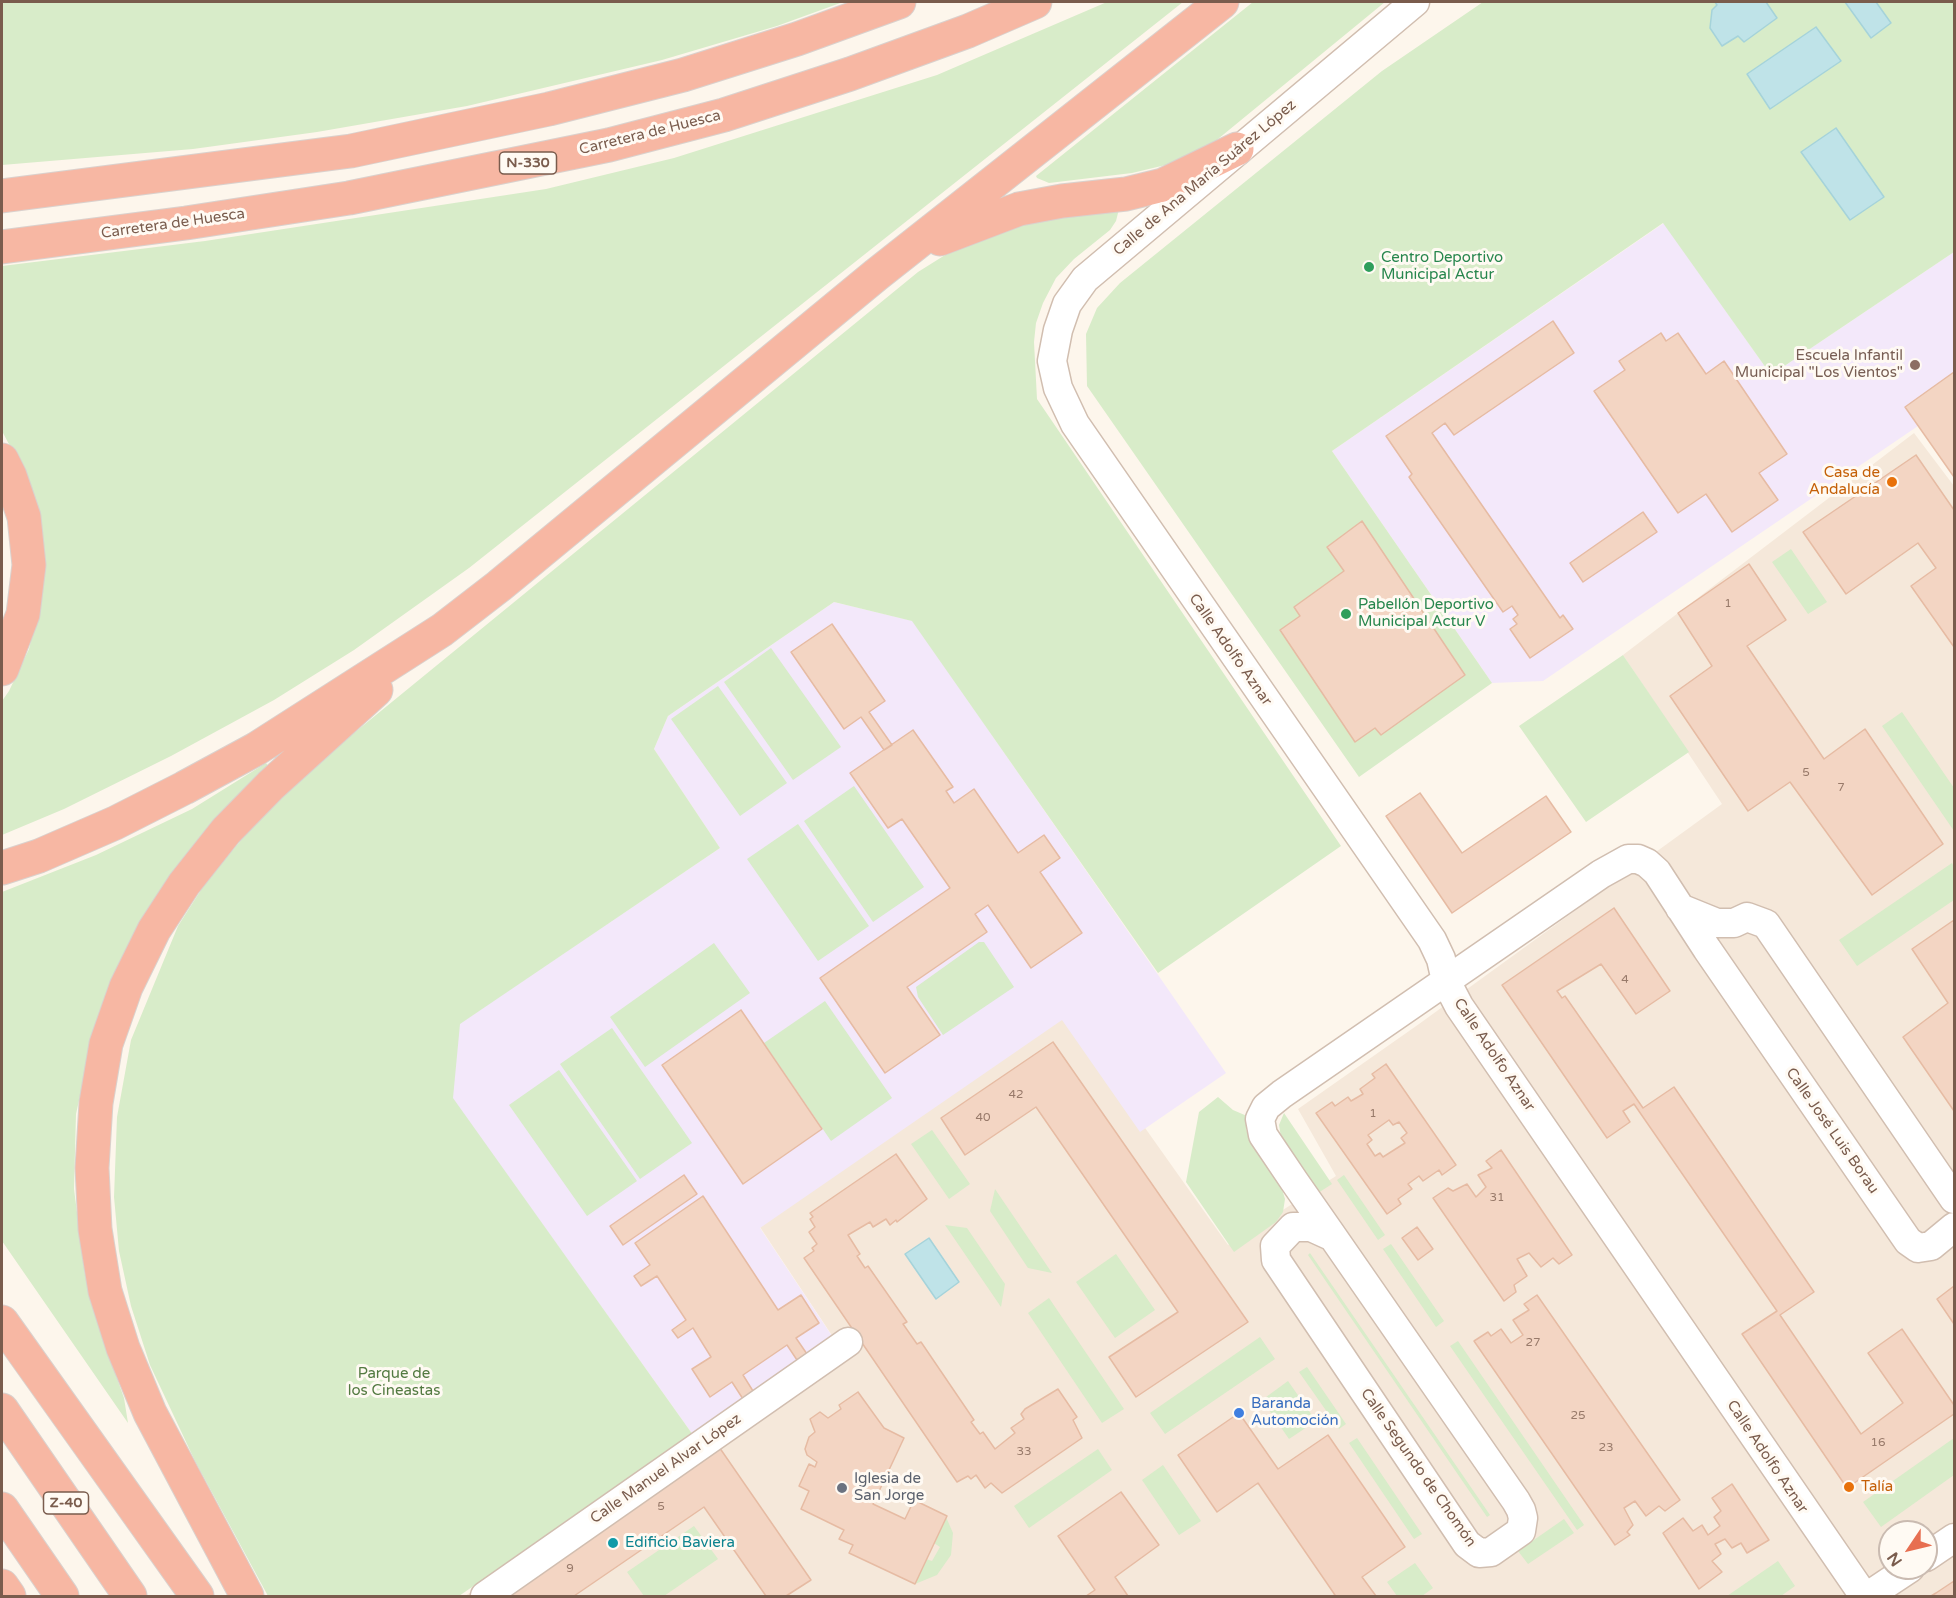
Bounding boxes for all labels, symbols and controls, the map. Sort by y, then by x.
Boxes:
street label: Calle de Ana María Suárez López [1110,96,1300,260]
street label: Carretera de Huesca [577,107,723,159]
road number: N-330 [500,152,556,174]
street label: Carretera de Huesca [100,205,246,243]
place label: Centro Deportivo Municipal Actur [1381,249,1503,284]
marker: Centro Deportivo Municipal Actur [1362,260,1376,274]
place label: Escuela Infantil Municipal "Los Vientos" [1735,347,1903,382]
marker: Escuela Infantil Municipal "Los Vientos" [1908,358,1922,372]
place label: Casa de Andalucía [1809,464,1880,499]
marker: Casa de Andalucía [1885,475,1899,489]
street label: Calle Adolfo Aznar [1185,591,1275,709]
place label: Pabellón Deportivo Municipal Actur V [1358,596,1494,631]
house number: 1 [1724,597,1732,611]
marker: Pabellón Deportivo Municipal Actur V [1339,607,1353,621]
house number: 5 [1802,766,1810,780]
house number: 7 [1837,781,1845,795]
house number: 4 [1621,973,1629,987]
street label: Calle Adolfo Aznar [1450,995,1538,1115]
street label: Calle José Luis Borau [1782,1065,1882,1197]
house number: 42 [1008,1088,1024,1102]
house number: 1 [1369,1107,1377,1121]
house number: 40 [975,1111,991,1125]
house number: 31 [1489,1191,1505,1205]
house number: 27 [1525,1336,1541,1350]
park label: Parque de los Cineastas [348,1365,440,1400]
street label: Calle Segundo de Chomón [1356,1385,1480,1551]
place label: Baranda Automoción [1251,1395,1339,1430]
street label: Calle Adolfo Aznar [1723,1397,1811,1517]
marker: Baranda Automoción [1232,1406,1246,1420]
house number: 25 [1570,1409,1586,1423]
street label: Calle Manuel Alvar López [587,1410,745,1528]
house number: 16 [1870,1436,1886,1450]
house number: 23 [1598,1441,1614,1455]
house number: 33 [1016,1445,1032,1459]
place label: Iglesia de San Jorge [854,1470,924,1505]
place label: Talía [1861,1478,1893,1496]
marker: Talía [1842,1480,1856,1494]
marker: Iglesia de San Jorge [835,1481,849,1495]
road number: Z-40 [44,1492,88,1514]
house number: 5 [657,1500,665,1514]
north arrow [1878,1520,1938,1580]
place label: Edificio Baviera [625,1534,735,1552]
marker: Edificio Baviera [606,1536,620,1550]
text: N [1883,1548,1907,1570]
house number: 9 [566,1562,574,1576]

